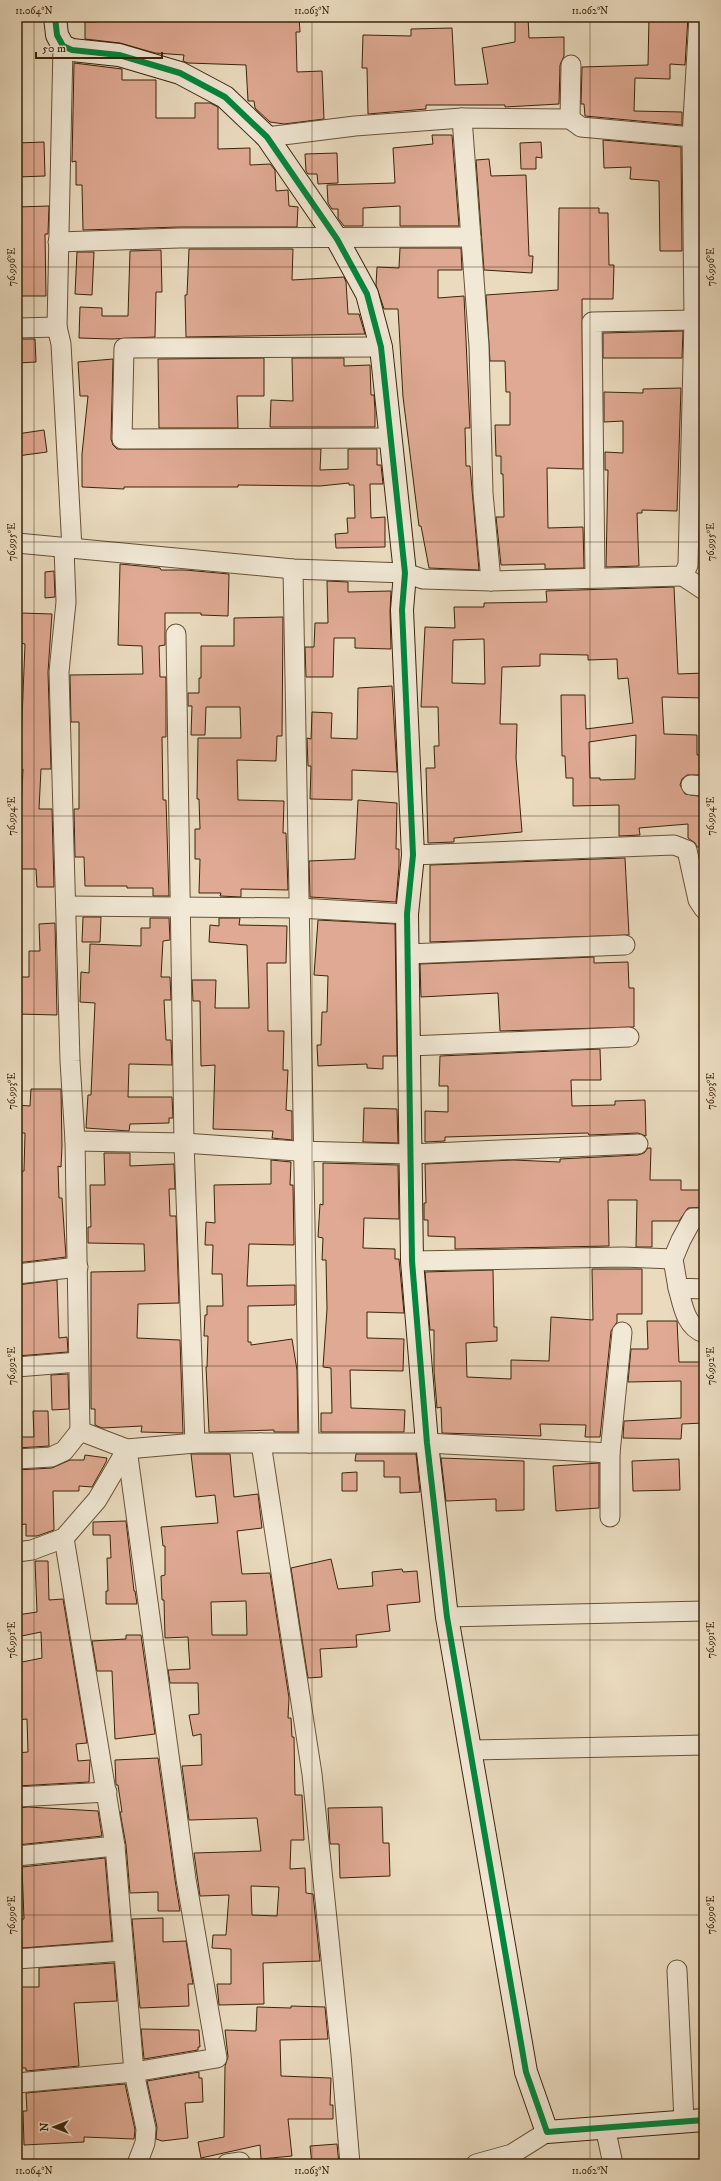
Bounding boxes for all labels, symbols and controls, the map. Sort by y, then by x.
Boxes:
text: 11.064°N [15,5,53,17]
text: 11.063°N [294,5,330,17]
text: 11.062°N [572,5,608,17]
scale bar [36,34,162,60]
text: 50 m [42,41,66,56]
text: 76.996°E [6,248,18,286]
text: 76.996°E [705,248,717,286]
text: 76.995°E [6,523,18,561]
text: 76.995°E [705,523,717,561]
text: 76.994°E [6,797,18,835]
text: 76.994°E [705,797,717,835]
text: 76.993°E [6,1073,18,1109]
text: 76.993°E [705,1073,717,1109]
text: 76.992°E [6,1347,18,1385]
text: 76.992°E [705,1347,717,1385]
text: 76.991°E [6,1622,18,1658]
text: 76.991°E [705,1622,717,1658]
text: 76.990°E [6,1896,18,1934]
text: 76.990°E [705,1896,717,1934]
north arrow [34,2107,74,2147]
text: N [38,2122,52,2132]
text: 11.064°N [15,2165,53,2177]
text: 11.063°N [294,2165,330,2177]
text: 11.062°N [572,2165,608,2177]

